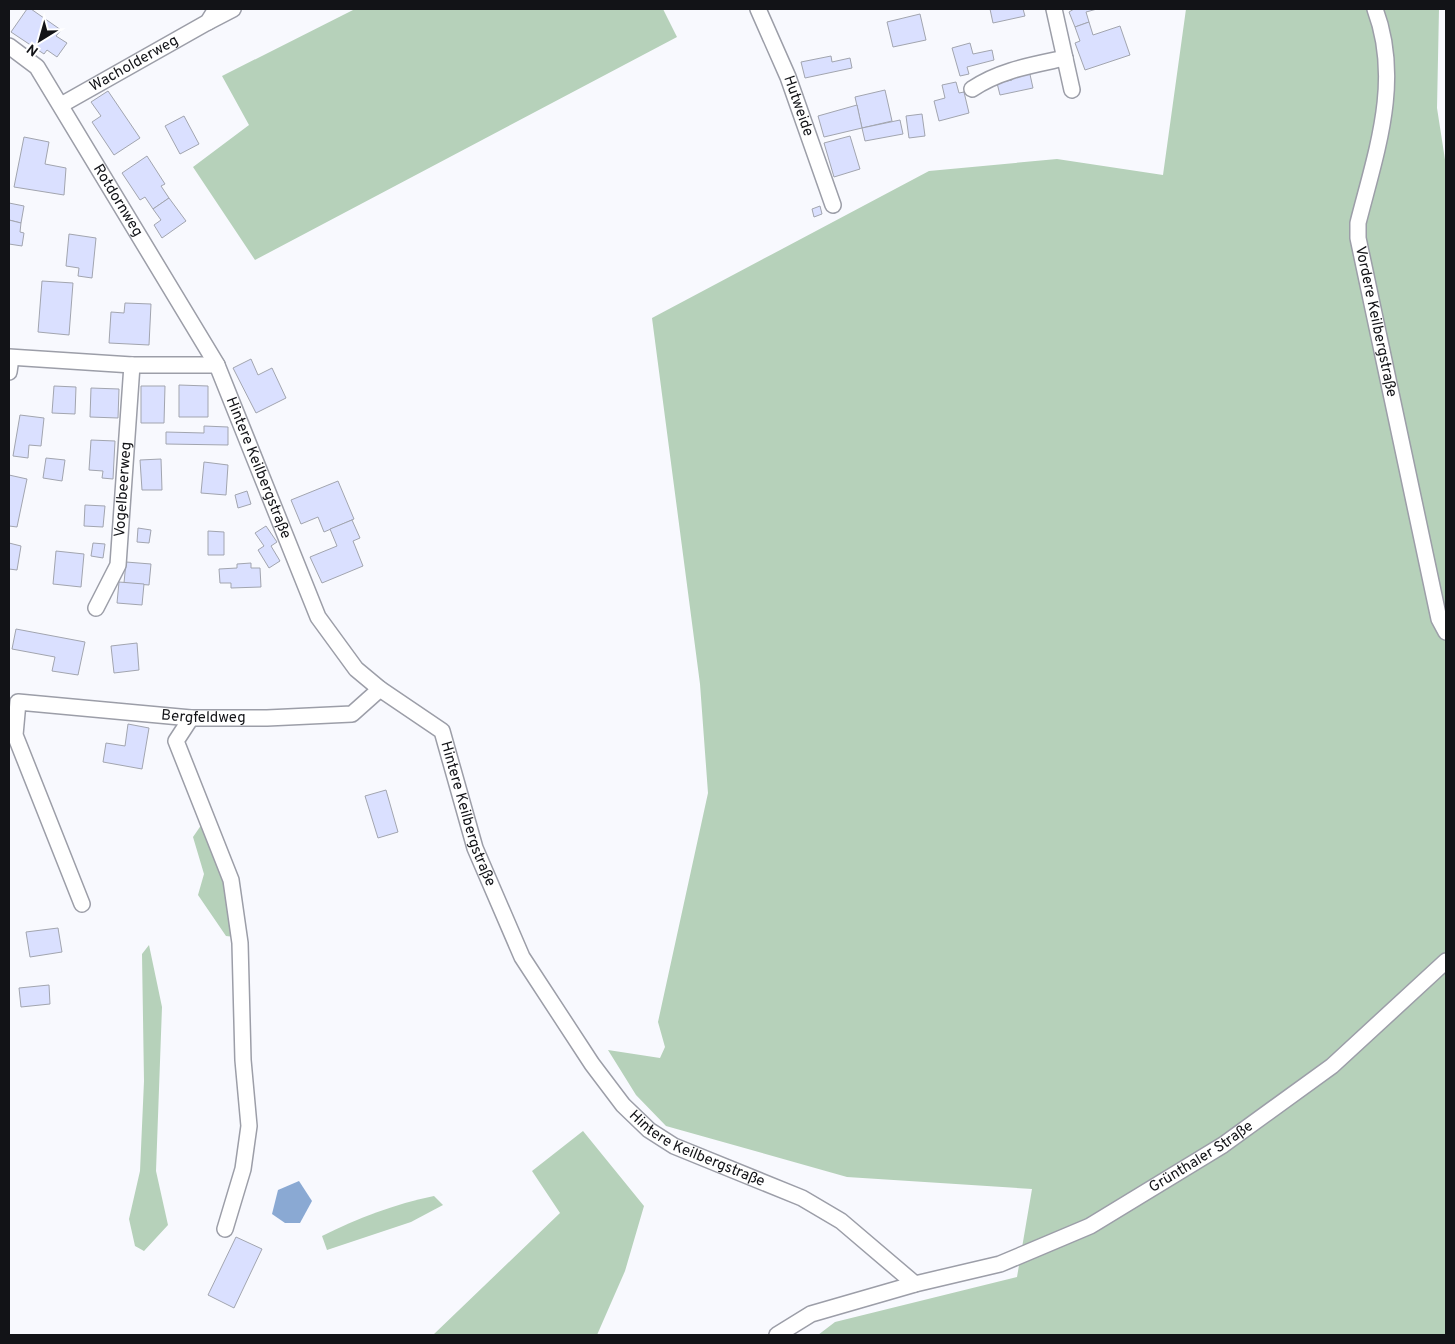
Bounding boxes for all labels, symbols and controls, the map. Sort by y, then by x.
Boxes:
north arrow [15,15,65,65]
street label: Wacholderweg [86,31,182,96]
text: N [24,39,42,59]
street label: Hutweide [779,73,818,139]
street label: Rotdornweg [88,161,147,240]
street label: Vordere Keilbergstraße [1350,244,1401,399]
street label: Hintere Keilbergstraße [221,394,295,542]
street label: Vogelbeerweg [110,441,136,538]
street label: Bergfeldweg [160,706,246,728]
street label: Hintere Keilbergstraße [436,739,500,889]
street label: Hintere Keilbergstraße [625,1106,768,1191]
street label: Grünthaler Straße [1146,1117,1257,1197]

